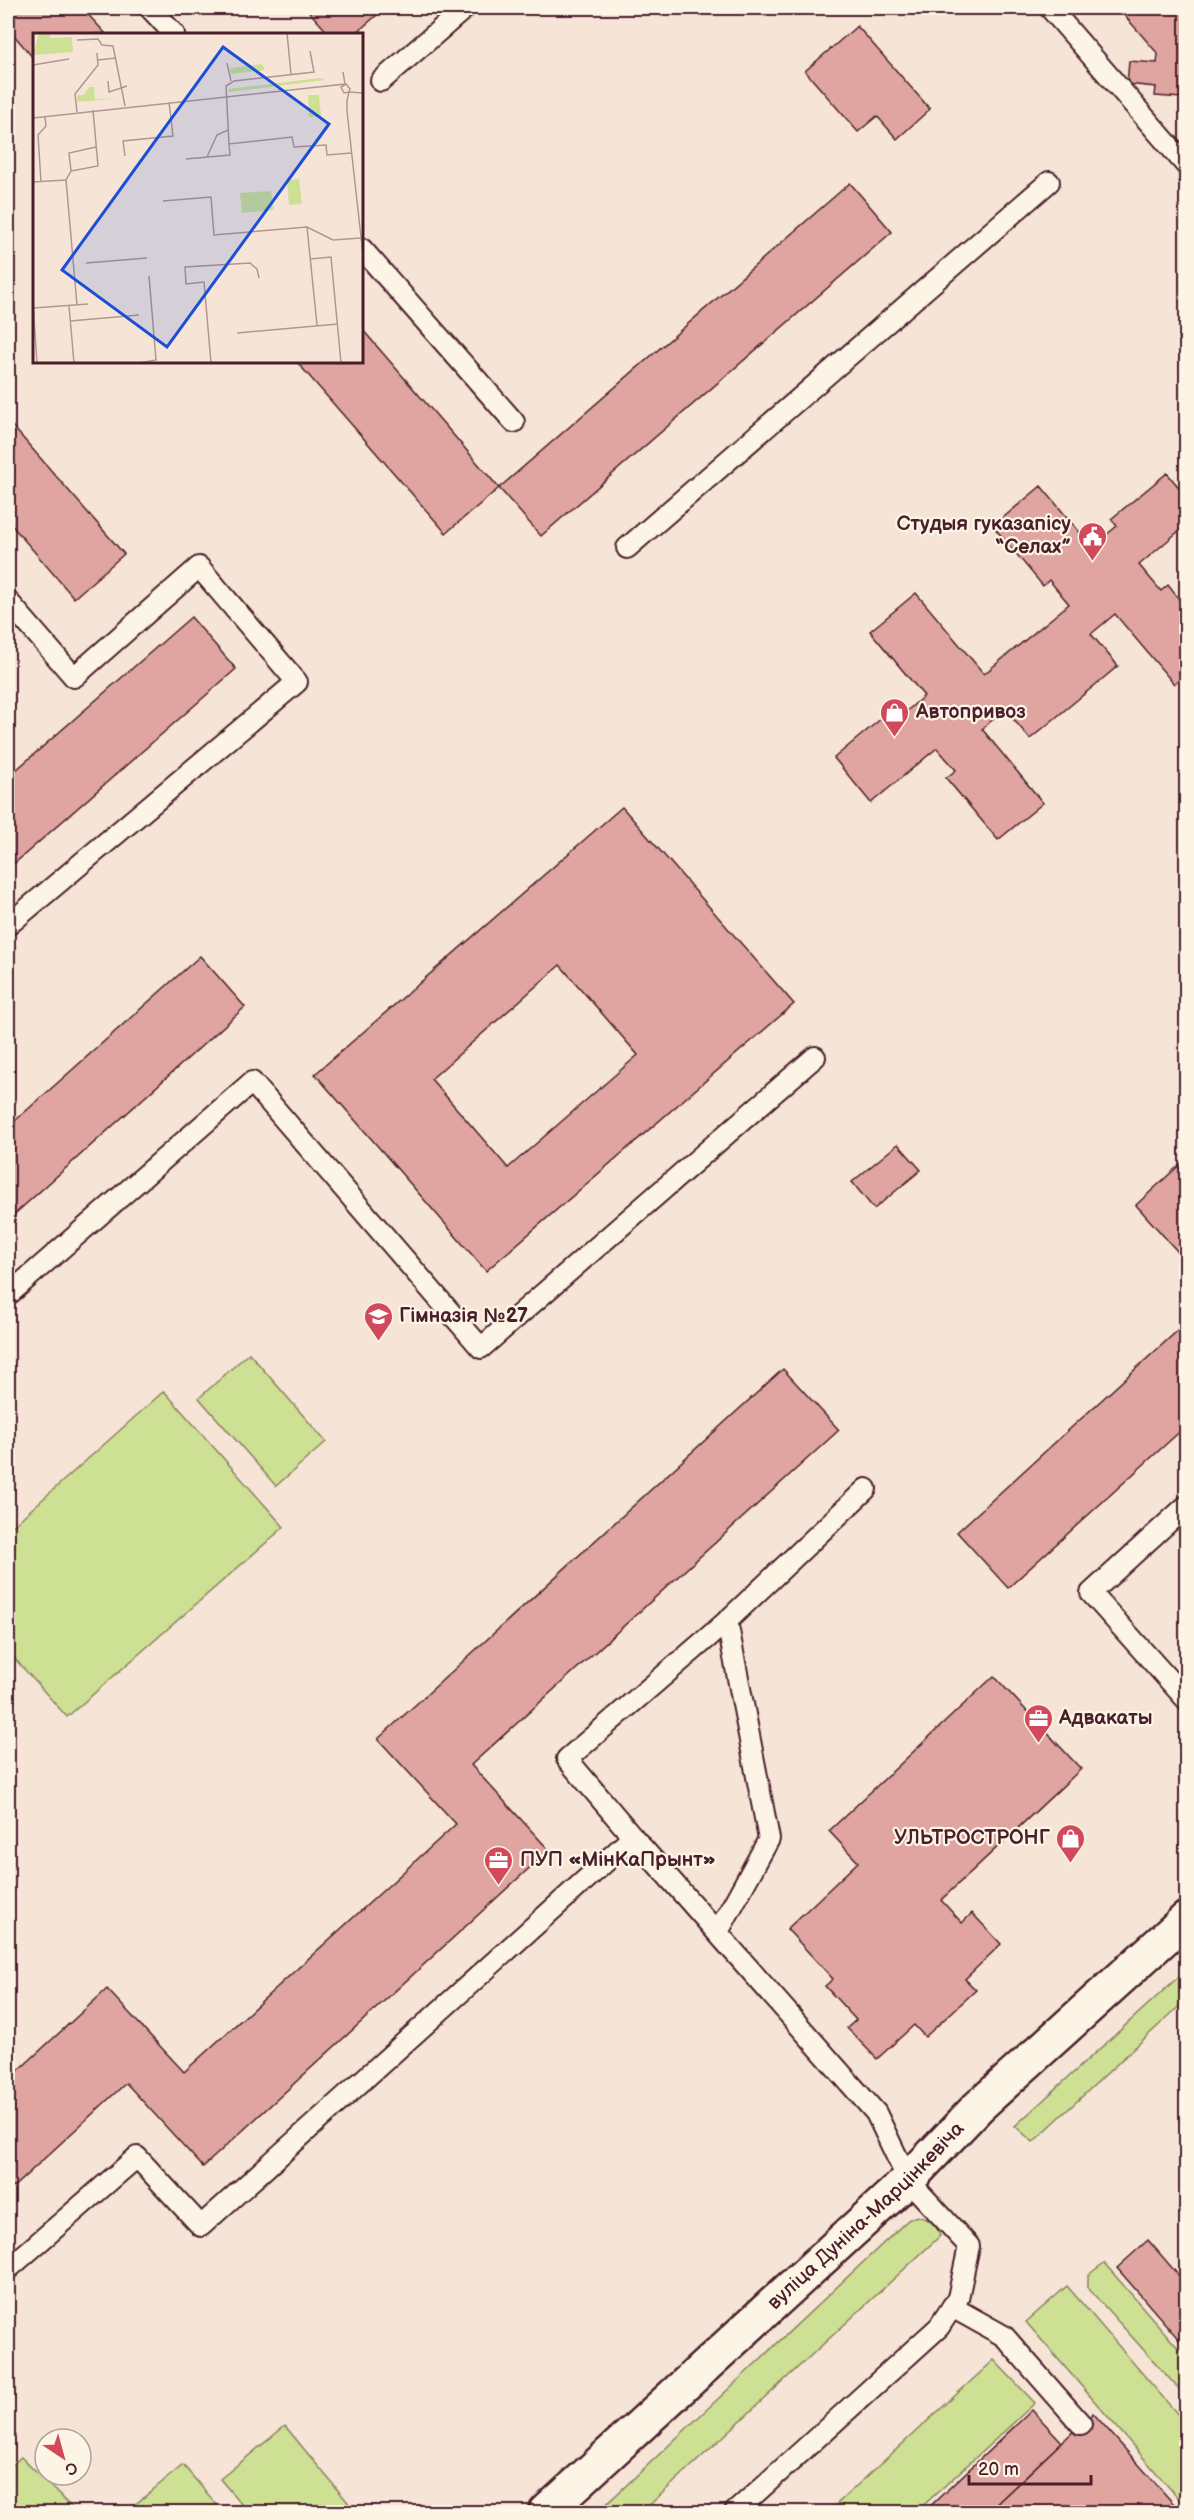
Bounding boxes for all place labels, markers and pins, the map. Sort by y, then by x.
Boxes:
place label: Студыя гуказапісу “Селах” [897,512,1071,559]
public building icon: Студыя гуказапісу “Селах” [1076,520,1108,562]
shop icon: Автопривоз [879,696,911,738]
place label: Автопривоз [915,700,1026,724]
school or university icon: Гімназія №27 [362,1300,394,1342]
place label: Гімназія №27 [399,1304,528,1328]
office icon: Адвакаты [1022,1702,1054,1744]
place label: Адвакаты [1058,1706,1153,1730]
shop icon: УЛЬТРОСТРОНГ [1055,1822,1087,1864]
place label: УЛЬТРОСТРОНГ [894,1826,1051,1850]
office icon: ПУП «МінКаПрынт» [483,1844,515,1886]
place label: ПУП «МінКаПрынт» [520,1848,716,1872]

